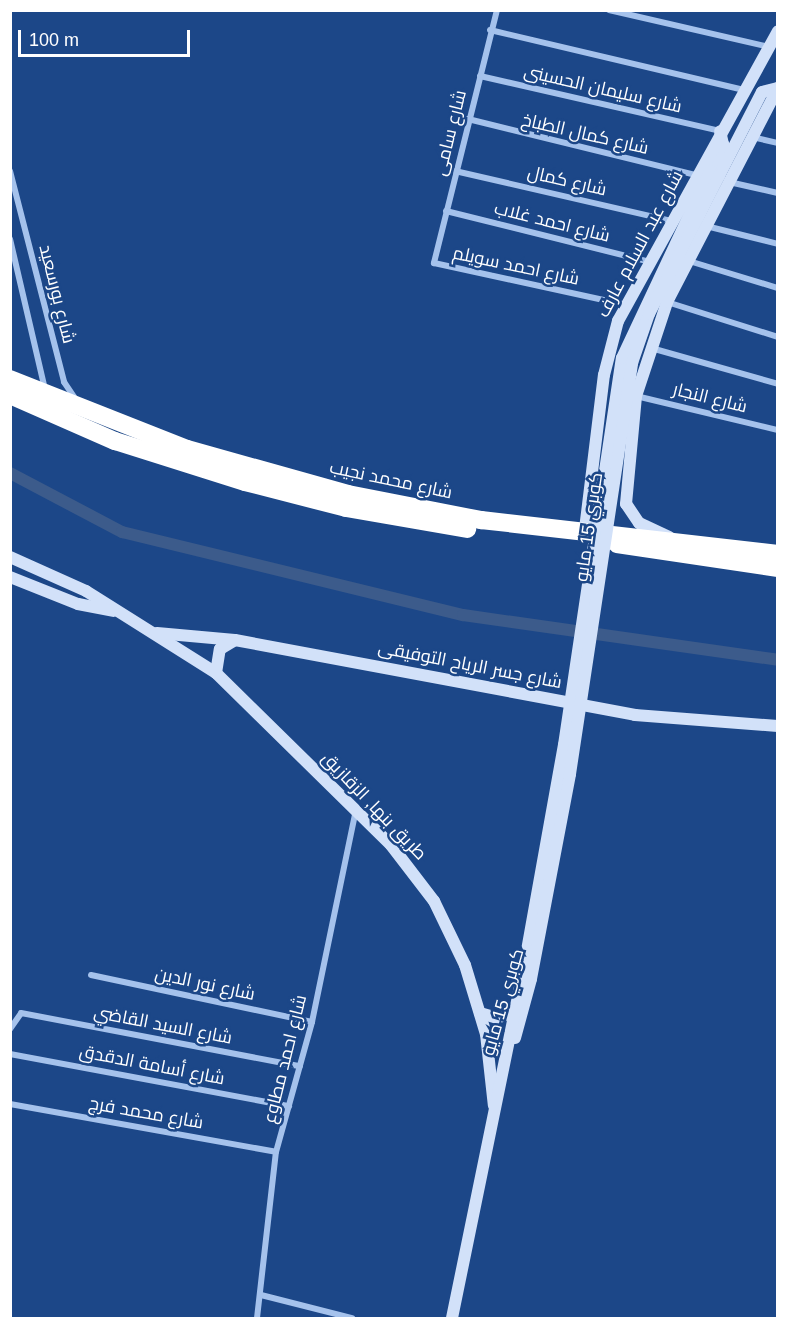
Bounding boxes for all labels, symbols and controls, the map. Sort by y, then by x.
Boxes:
scale bar [21,18,194,56]
text: 100 m [29,30,79,50]
street label: شارع سليمان الحسينى [522,60,684,118]
street label: شارع سامى [429,88,471,178]
street label: شارع كمال الطباخ [519,109,651,159]
street label: شارع كمال [525,161,609,201]
street label: شارع عبد السلام عارف [592,167,688,321]
street label: شارع احمد غلاب [492,197,612,247]
street label: شارع بورسعيد [34,242,80,346]
street label: شارع احمد سويلم [451,242,581,290]
street label: شارع النجار [671,378,749,418]
street label: شارع محمد نجيب [328,456,454,504]
street label: كوبري 15 مايو [571,471,607,583]
street label: شارع جسر الرياح التوفيقى [376,637,564,693]
street label: طريق بنها, الزقازيق [317,747,431,865]
street label: كوبري 15 مايو [477,946,529,1058]
street label: شارع نور الدين [153,963,257,1005]
street label: شارع احمد مطاوع [259,993,311,1125]
street label: شارع السيد القاضي [92,1001,234,1049]
street label: شارع أسامة الدقدق [78,1040,226,1090]
street label: شارع محمد فرج [87,1092,205,1134]

